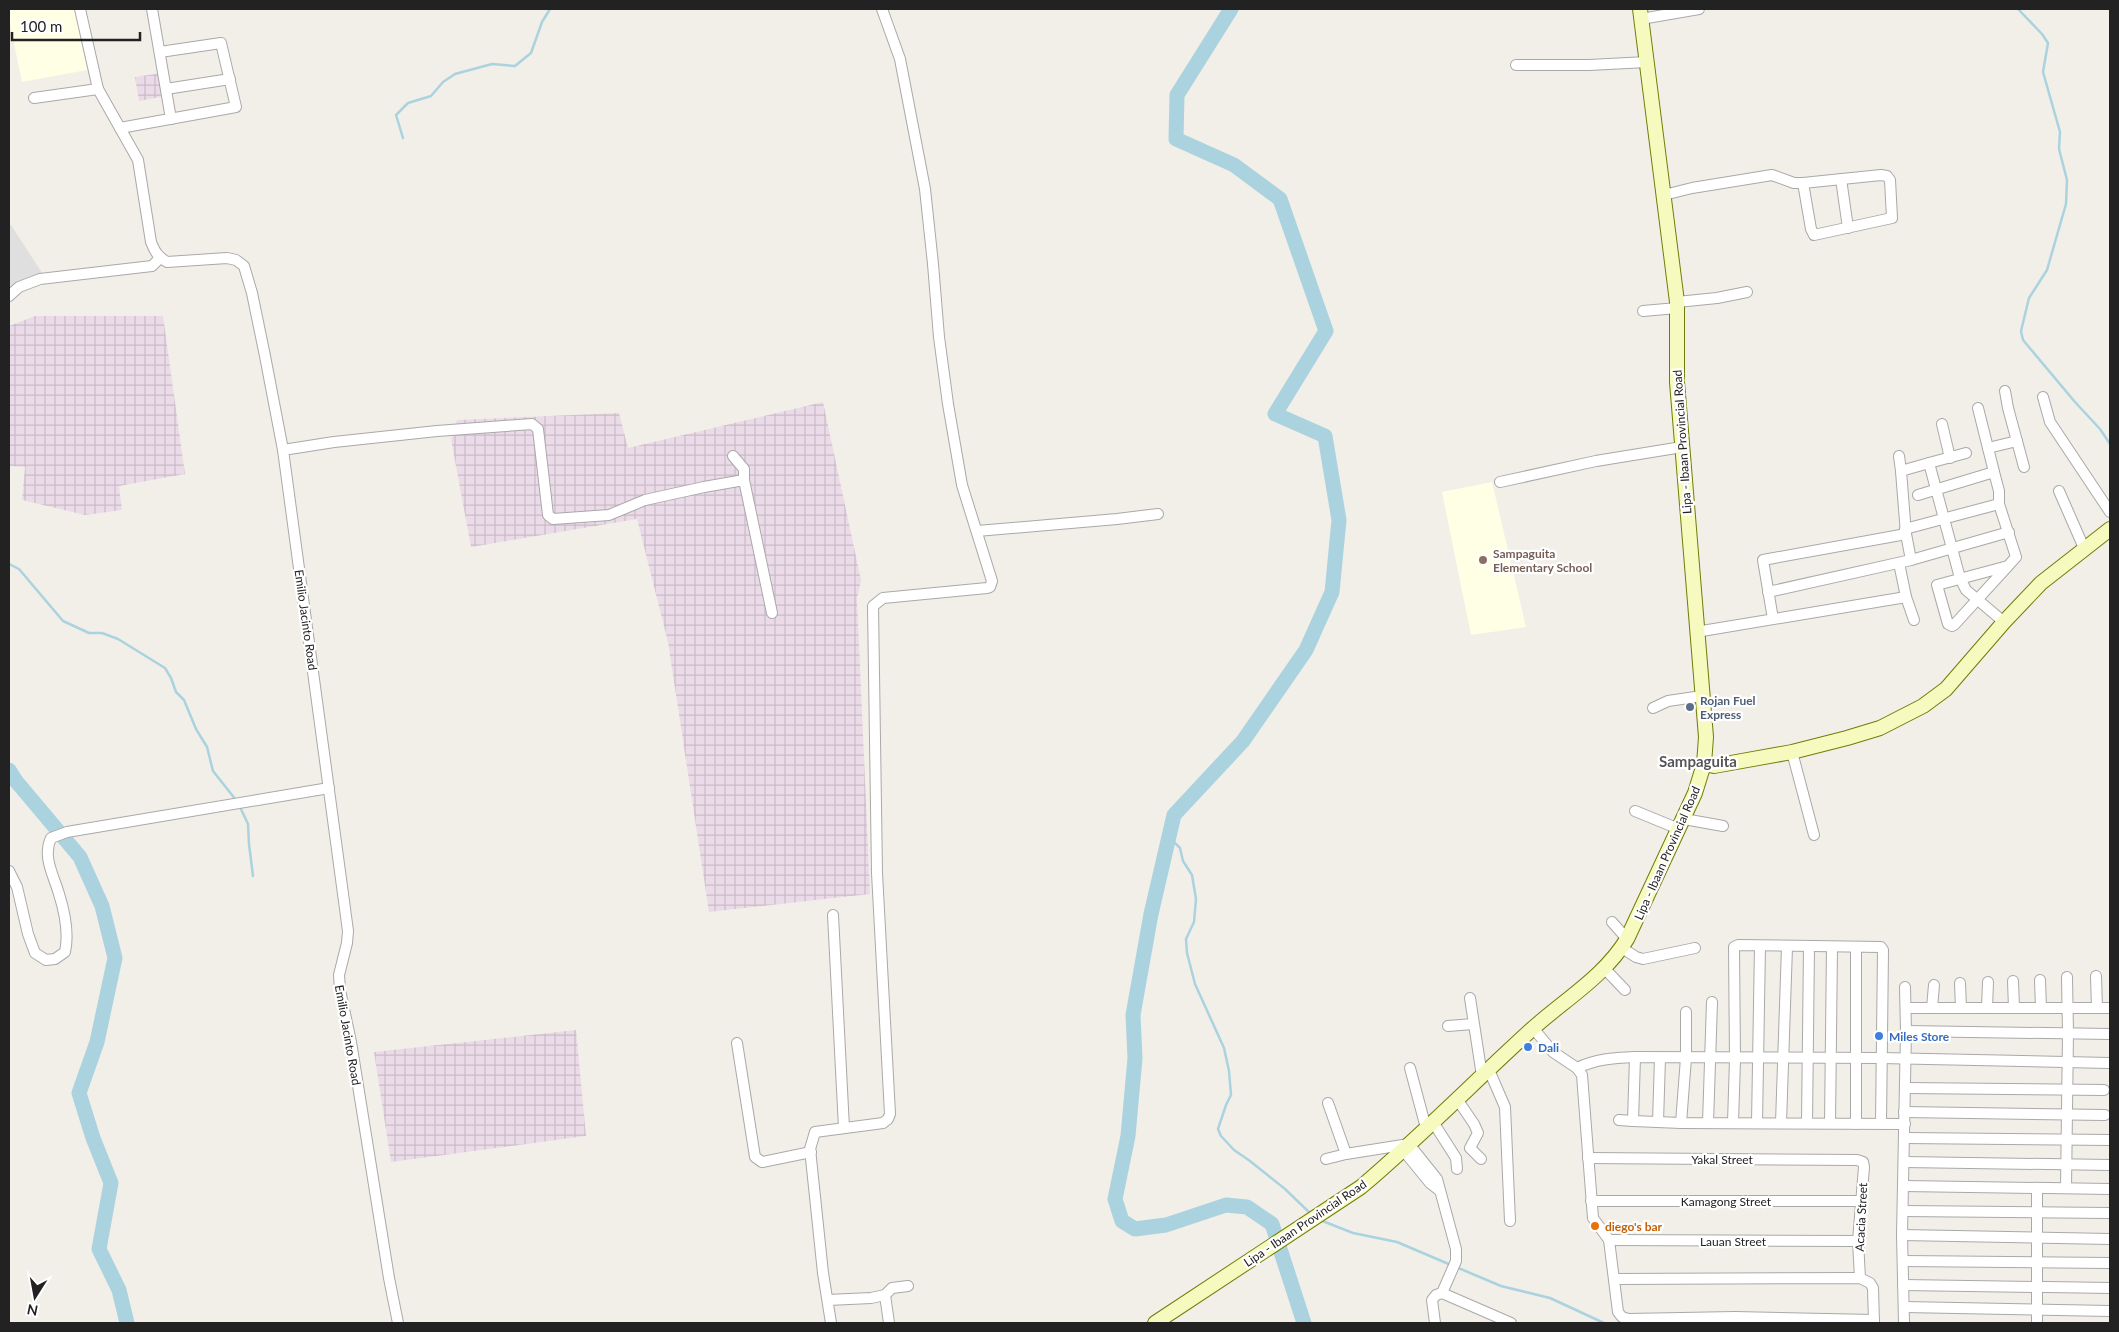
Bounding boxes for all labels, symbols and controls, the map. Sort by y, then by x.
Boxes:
scale bar [12,10,140,42]
text: 100 m [20,17,62,35]
street label: Lipa - Ibaan Provincial Road [1669,369,1695,515]
place label: Sampaguita Elementary School [1493,546,1592,575]
marker: Sampaguita Elementary School [1477,554,1489,566]
street label: Emilio Jacinto Road [292,569,320,671]
place label: Rojan Fuel Express [1700,693,1756,722]
marker: Rojan Fuel Express [1684,701,1696,713]
district label: Sampaguita [1659,752,1737,770]
street label: Lipa - Ibaan Provincial Road [1631,784,1703,922]
street label: Emilio Jacinto Road [332,984,364,1086]
place label: Miles Store [1889,1029,1950,1044]
marker: Miles Store [1873,1030,1885,1042]
place label: Dali [1538,1040,1559,1055]
marker: Dali [1522,1041,1534,1053]
street label: Yakal Street [1691,1152,1754,1167]
street label: Lipa - Ibaan Provincial Road [1241,1176,1369,1270]
street label: Acacia Street [1852,1182,1870,1252]
street label: Kamagong Street [1681,1194,1772,1209]
place label: diego's bar [1605,1219,1663,1234]
marker: diego's bar [1589,1220,1601,1232]
street label: Lauan Street [1700,1234,1767,1249]
north arrow [10,1272,60,1322]
text: N [26,1301,39,1320]

